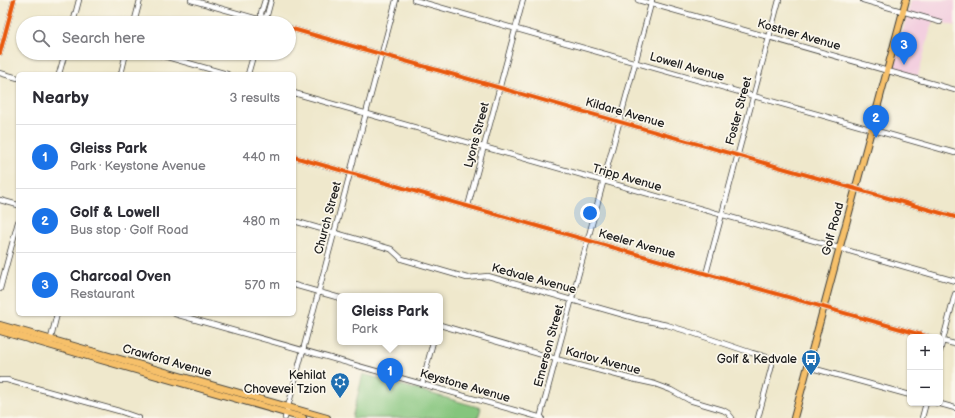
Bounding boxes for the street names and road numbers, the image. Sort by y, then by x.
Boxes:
street label: Kostner Avenue [756,16,842,54]
street label: Lowell Avenue [648,49,726,85]
street label: Foster Street [723,75,755,147]
street label: Kildare Avenue [584,95,666,131]
street label: Lyons Street [461,100,493,169]
street label: Tripp Avenue [591,161,663,195]
street label: Church Street [311,180,345,256]
street label: Golf Road [819,201,847,257]
street label: Keeler Avenue [597,226,677,262]
street label: Kedvale Avenue [490,260,578,298]
street label: Emerson Street [531,303,567,389]
street label: Crawford Avenue [121,341,213,381]
street label: Karlov Avenue [564,344,642,378]
street label: Keystone Avenue [418,366,512,406]

